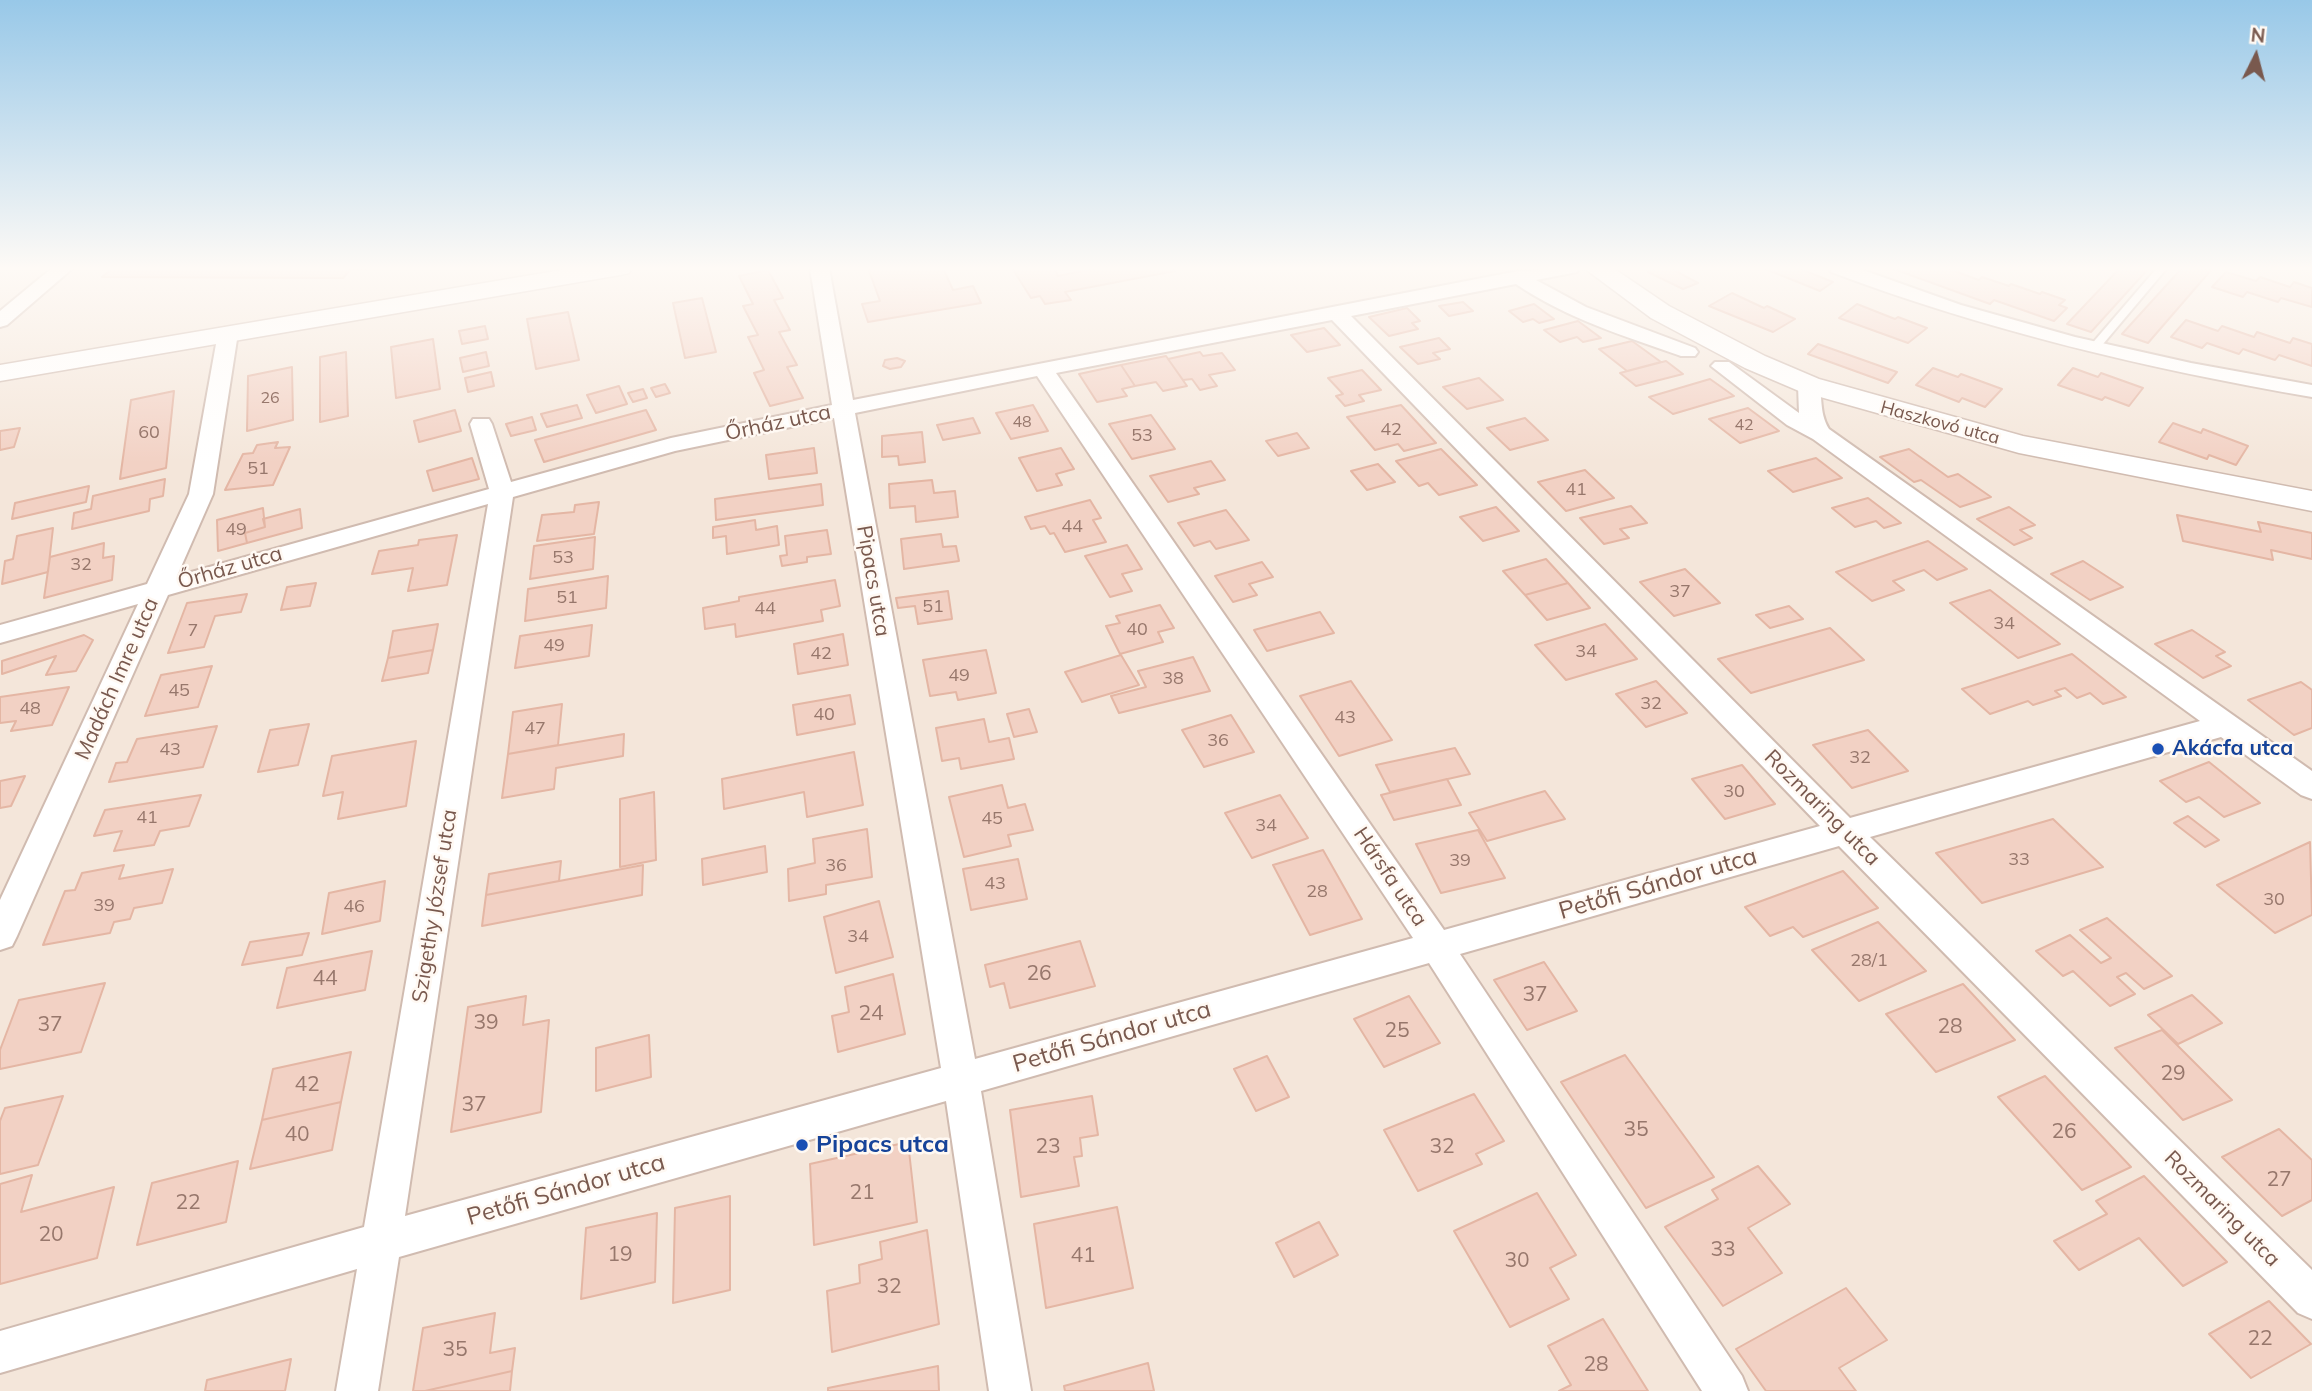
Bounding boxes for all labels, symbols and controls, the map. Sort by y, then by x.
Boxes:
north arrow [2221,21,2291,91]
text: N [2250,22,2267,48]
house number: 26 [260,388,280,408]
street label: Haszkovó utca [1878,397,2002,449]
street label: Őrház utca [723,400,833,446]
house number: 48 [1012,412,1032,432]
house number: 42 [1734,415,1754,435]
house number: 42 [1380,419,1402,441]
house number: 60 [138,422,160,444]
house number: 53 [1131,425,1153,447]
house number: 51 [247,458,269,480]
house number: 41 [1565,479,1587,501]
house number: 44 [1061,516,1083,538]
house number: 49 [225,519,247,541]
street label: Pipacs utca [851,523,895,639]
street label: Őrház utca [175,541,285,595]
house number: 53 [552,547,574,569]
house number: 32 [70,554,92,576]
house number: 37 [1669,581,1691,603]
house number: 51 [556,587,578,609]
street label: Madách Imre utca [70,594,164,764]
house number: 51 [922,596,944,618]
house number: 44 [754,598,776,620]
house number: 34 [1993,613,2015,635]
house number: 40 [1126,619,1148,641]
house number: 7 [188,620,198,642]
house number: 49 [543,635,565,657]
house number: 34 [1575,641,1597,663]
house number: 42 [810,643,832,665]
house number: 49 [948,665,970,687]
house number: 38 [1162,668,1184,690]
house number: 45 [168,680,190,702]
house number: 32 [1640,693,1662,715]
house number: 48 [19,698,41,720]
house number: 40 [813,704,835,726]
house number: 43 [1334,707,1356,729]
house number: 47 [524,718,546,740]
house number: 36 [1207,730,1229,752]
place label: Akácfa utca [2172,736,2293,762]
house number: 43 [159,739,181,761]
marker: Akácfa utca [2150,741,2166,757]
street label: Rozmaring utca [1759,745,1885,871]
house number: 32 [1849,747,1871,769]
house number: 30 [1723,781,1745,803]
house number: 41 [136,807,158,829]
street label: Szigethy József utca [407,807,463,1005]
house number: 45 [981,808,1003,830]
house number: 34 [1255,815,1277,837]
street label: Hársfa utca [1348,823,1432,931]
street label: Petőfi Sándor utca [1556,842,1760,926]
house number: 33 [2008,849,2030,871]
house number: 39 [1449,850,1471,872]
house number: 36 [825,855,847,877]
house number: 43 [984,873,1006,895]
house number: 28 [1306,881,1328,903]
house number: 30 [2263,889,2285,911]
house number: 39 [93,895,115,917]
house number: 46 [343,896,365,918]
house number: 34 [847,926,869,948]
house number: 28/1 [1850,950,1888,972]
house number: 26 [1026,961,1052,987]
house number: 44 [312,966,338,992]
house number: 37 [1522,982,1548,1008]
street label: Petőfi Sándor utca [1010,995,1214,1079]
house number: 24 [858,1001,884,1027]
house number: 39 [473,1010,499,1036]
house number: 37 [37,1012,63,1038]
house number: 28 [1937,1014,1963,1040]
house number: 25 [1384,1018,1410,1044]
house number: 29 [2160,1061,2186,1087]
house number: 42 [294,1072,320,1098]
house number: 37 [461,1092,487,1118]
house number: 35 [1623,1117,1649,1143]
house number: 26 [2051,1119,2077,1145]
house number: 40 [284,1122,310,1148]
place label: Pipacs utca [816,1131,949,1159]
house number: 23 [1035,1134,1061,1160]
house number: 32 [1429,1134,1455,1160]
marker: Pipacs utca [794,1137,810,1153]
street label: Rozmaring utca [2159,1146,2285,1272]
street label: Petőfi Sándor utca [464,1148,668,1232]
house number: 27 [2266,1167,2292,1193]
house number: 21 [849,1180,875,1206]
house number: 22 [175,1190,201,1216]
house number: 20 [38,1222,64,1248]
house number: 33 [1710,1237,1736,1263]
house number: 19 [607,1242,633,1268]
house number: 41 [1070,1243,1096,1269]
house number: 30 [1504,1248,1530,1274]
house number: 32 [876,1274,902,1300]
house number: 22 [2247,1326,2273,1352]
house number: 35 [442,1337,468,1363]
house number: 28 [1583,1352,1609,1378]

